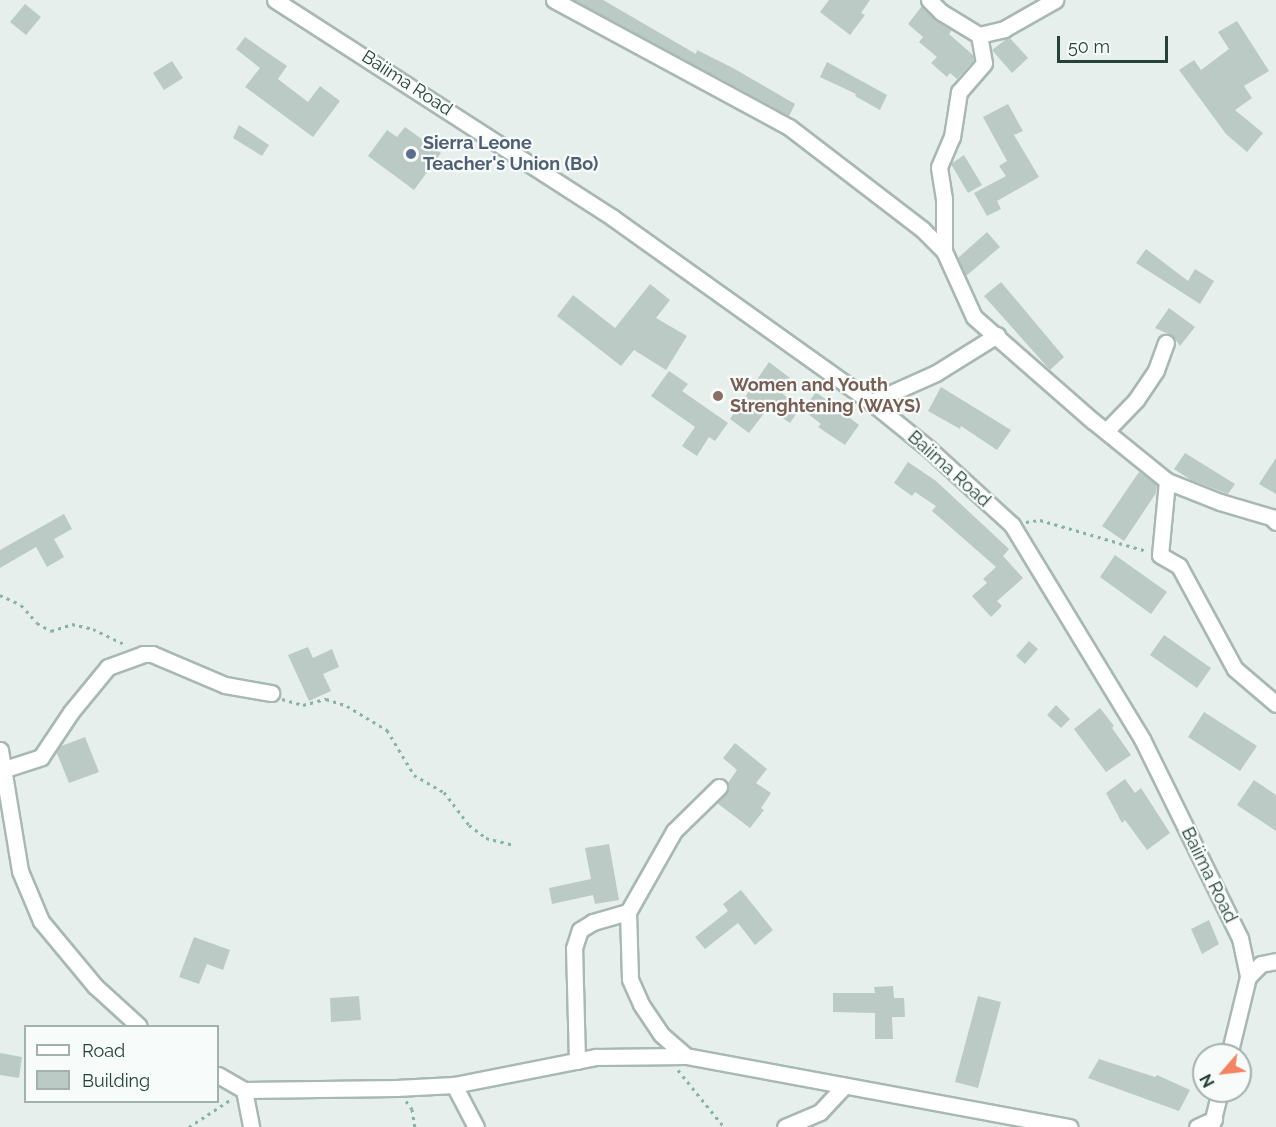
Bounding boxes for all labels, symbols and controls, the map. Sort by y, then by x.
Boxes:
scale bar [1060,24,1171,62]
text: 50 m [1068,36,1110,57]
street label: Baiima Road [358,46,456,120]
place label: Sierra Leone Teacher's Union (Bo) [423,133,598,176]
marker: Sierra Leone Teacher's Union (Bo) [404,147,418,161]
place label: Women and Youth Strenghtening (WAYS) [730,375,921,418]
marker: Women and Youth Strenghtening (WAYS) [711,389,725,403]
street label: Baiima Road [903,426,995,512]
street label: Baiima Road [1177,824,1241,926]
legend [24,1025,219,1103]
text: Road [82,1040,125,1061]
north arrow [1192,1043,1252,1103]
text: Building [82,1070,150,1091]
text: N [1196,1071,1219,1091]

